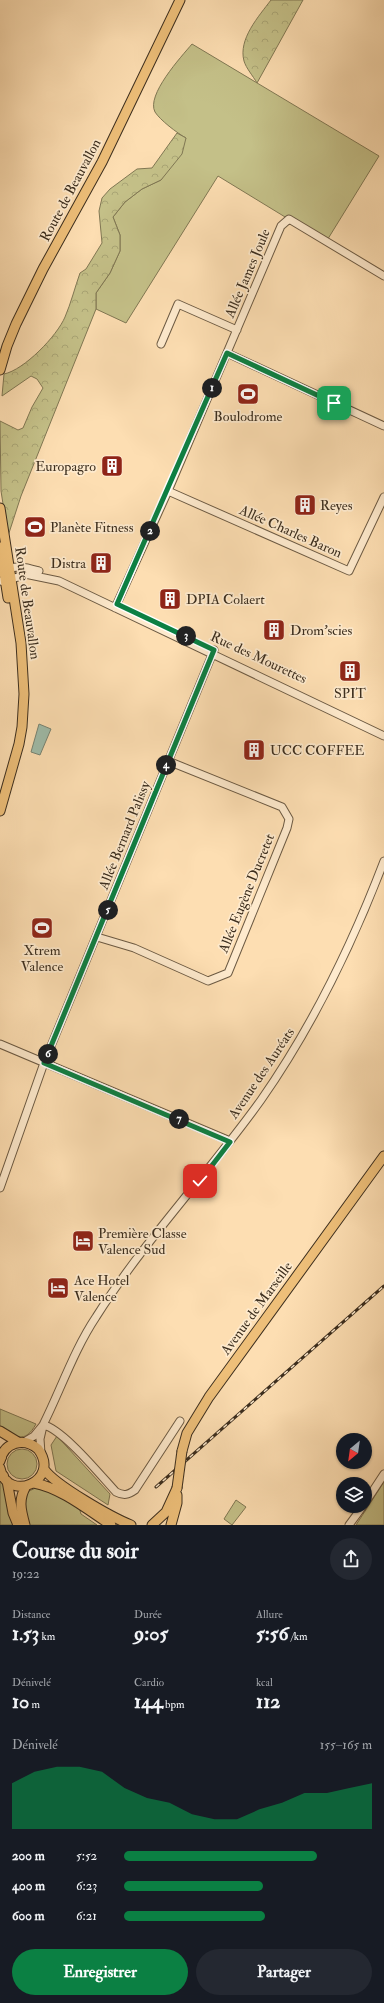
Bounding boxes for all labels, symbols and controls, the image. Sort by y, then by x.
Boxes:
street label: Route de Beauvallon [36,136,105,244]
street label: Allée James Joule [221,226,274,321]
pin: 1 [202,378,222,398]
text: 1 [210,381,214,394]
sports icon: Boulodrome [235,381,261,407]
pin [317,386,351,420]
icon: arrive [323,392,345,414]
place label: Boulodrome [214,408,283,425]
building icon: Europagro [99,453,125,479]
place label: Europagro [35,458,96,476]
building icon: Reyes [292,492,318,518]
place label: Reyes [320,497,353,515]
street label: Allée Charles Baron [236,501,345,562]
sports icon: Planète Fitness [22,514,48,540]
place label: Planète Fitness [50,519,134,536]
pin: 2 [140,521,160,541]
text: 2 [147,524,153,537]
street label: Route de Beauvallon [11,546,44,661]
building icon: Distra [88,550,114,576]
place label: Distra [51,555,86,572]
building icon: DPIA Colaert [157,586,183,612]
place label: DPIA Colaert [186,591,265,608]
building icon: Drom'scies [261,617,287,643]
place label: Drom'scies [290,622,352,639]
pin: 3 [176,626,196,646]
street label: Rue des Mourettes [208,628,310,687]
text: 3 [184,629,188,642]
building icon: SPIT [337,658,363,684]
place label: SPIT [334,685,367,702]
building icon: UCC COFFEE [241,737,267,763]
place label: UCC COFFEE [270,742,364,759]
pin: 4 [156,755,176,775]
text: 4 [163,758,169,771]
street label: Allée Bernard Palissy [95,778,155,893]
street label: Allée Eugène Ducretet [214,831,278,956]
pin: 5 [98,900,118,920]
text: 5 [106,903,110,916]
sports icon: Xtrem Valence [29,915,55,941]
place label: Xtrem Valence [21,942,63,975]
street label: Avenue des Auréats [224,1024,298,1123]
pin: 6 [38,1044,58,1064]
text: 6 [45,1047,51,1060]
pin: 7 [169,1109,189,1129]
text: 7 [176,1112,182,1125]
pin [183,1164,217,1198]
icon: check [189,1170,211,1192]
place label: Première Classe Valence Sud [98,1225,187,1258]
hotel icon: Première Classe Valence Sud [70,1228,96,1254]
street label: Avenue de Marseille [216,1258,296,1359]
place label: Ace Hotel Valence [73,1272,130,1305]
hotel icon: Ace Hotel Valence [45,1275,71,1301]
north arrow [336,1433,372,1469]
map controls [336,1433,372,1513]
button: layers [336,1477,372,1513]
text: Course du soir [12,1537,139,1565]
button: share [330,1538,372,1580]
text: 19:22 [12,1566,40,1582]
text: Distance [12,1608,50,1621]
text: Durée [134,1608,162,1621]
text: Allure [256,1608,283,1621]
text: 1.53 [12,1621,39,1646]
text: 9:05 [134,1621,168,1646]
text: 5:56 [256,1621,289,1646]
text: km [39,1630,55,1643]
text: /km [289,1630,308,1643]
text: Dénivelé [12,1676,51,1689]
text: Cardio [134,1676,164,1689]
text: kcal [256,1676,273,1689]
text: 10 [12,1689,29,1714]
text: 144 [134,1689,163,1714]
text: 112 [256,1689,280,1714]
text: m [29,1698,40,1711]
text: bpm [163,1698,185,1711]
text: Dénivelé [12,1737,58,1753]
text: 155–165 m [320,1737,372,1753]
text: 200 m [12,1848,45,1864]
text: 5:52 [76,1848,97,1864]
text: 400 m [12,1878,45,1894]
text: 6:23 [76,1878,97,1894]
text: 600 m [12,1908,45,1924]
text: 6:21 [76,1908,97,1924]
button: Enregistrer [12,1949,188,1995]
button: Partager [196,1949,372,1995]

